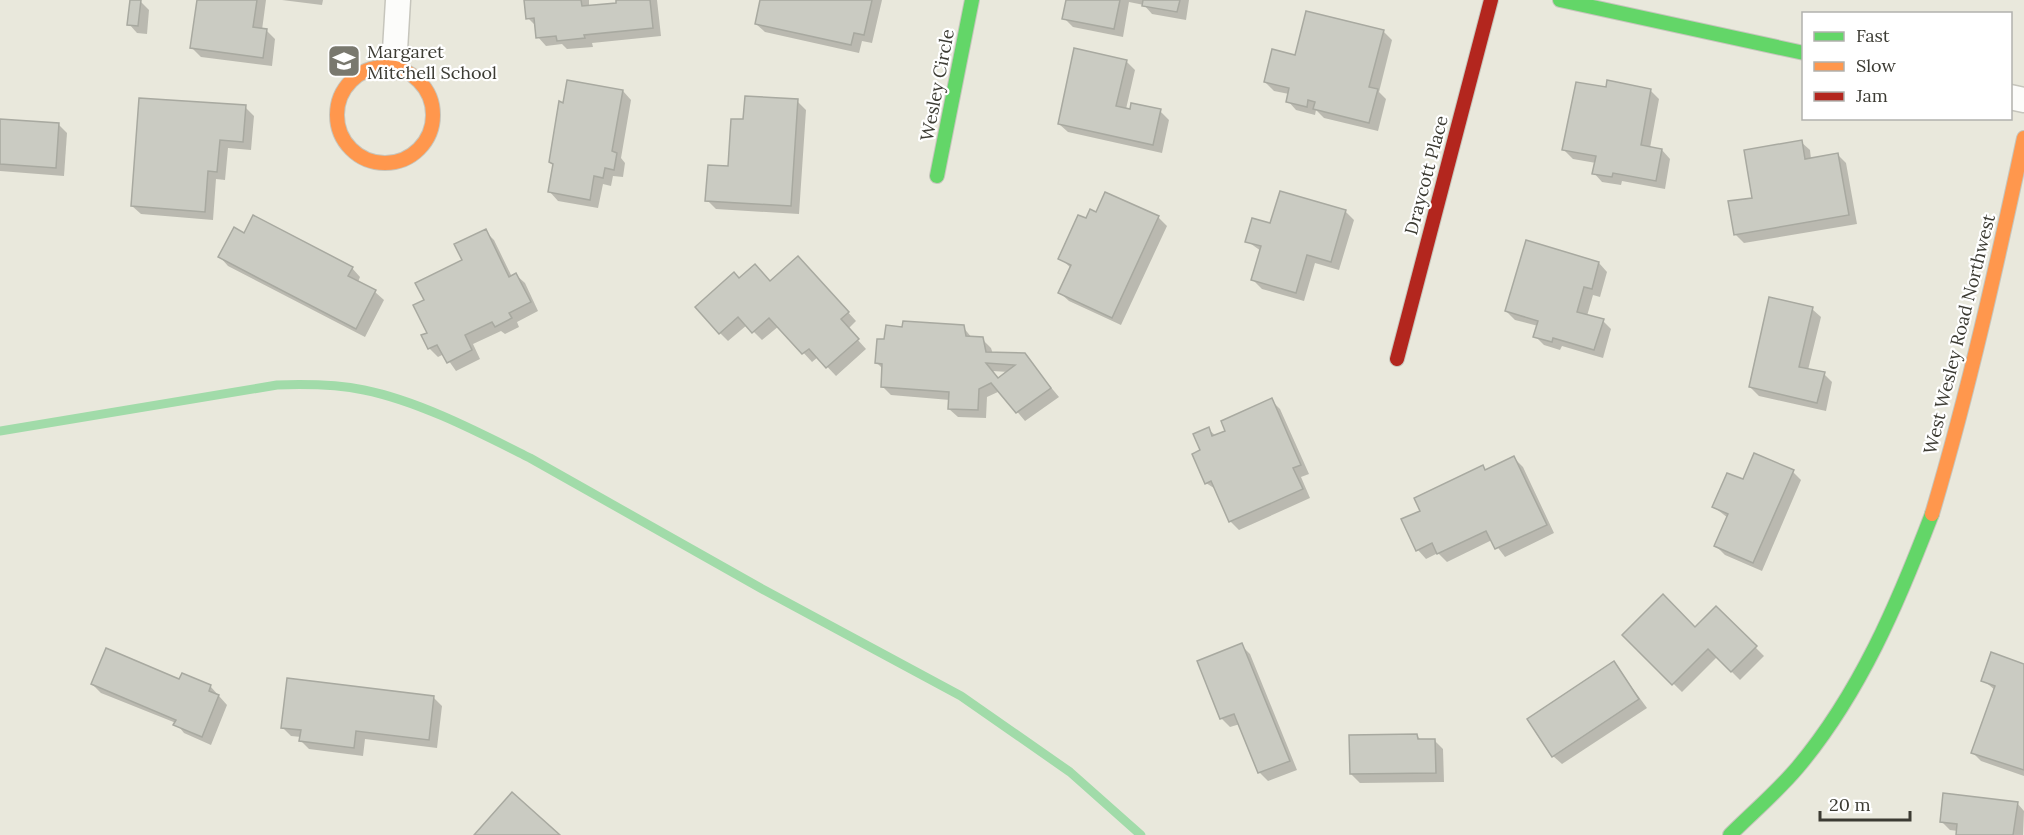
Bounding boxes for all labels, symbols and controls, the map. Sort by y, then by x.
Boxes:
legend [1802,12,2012,120]
text: Fast [1856,24,1890,47]
street label: Wesley Circle [915,27,959,143]
place label: Margaret Mitchell School [367,40,497,84]
school or university icon: Margaret Mitchell School [326,43,362,79]
text: Slow [1856,54,1896,77]
text: Jam [1855,84,1888,107]
street label: Draycott Place [1399,113,1453,237]
street label: West Wesley Road Northwest [1918,212,2000,456]
scale bar [1820,784,1910,822]
text: 20 m [1829,793,1871,816]

